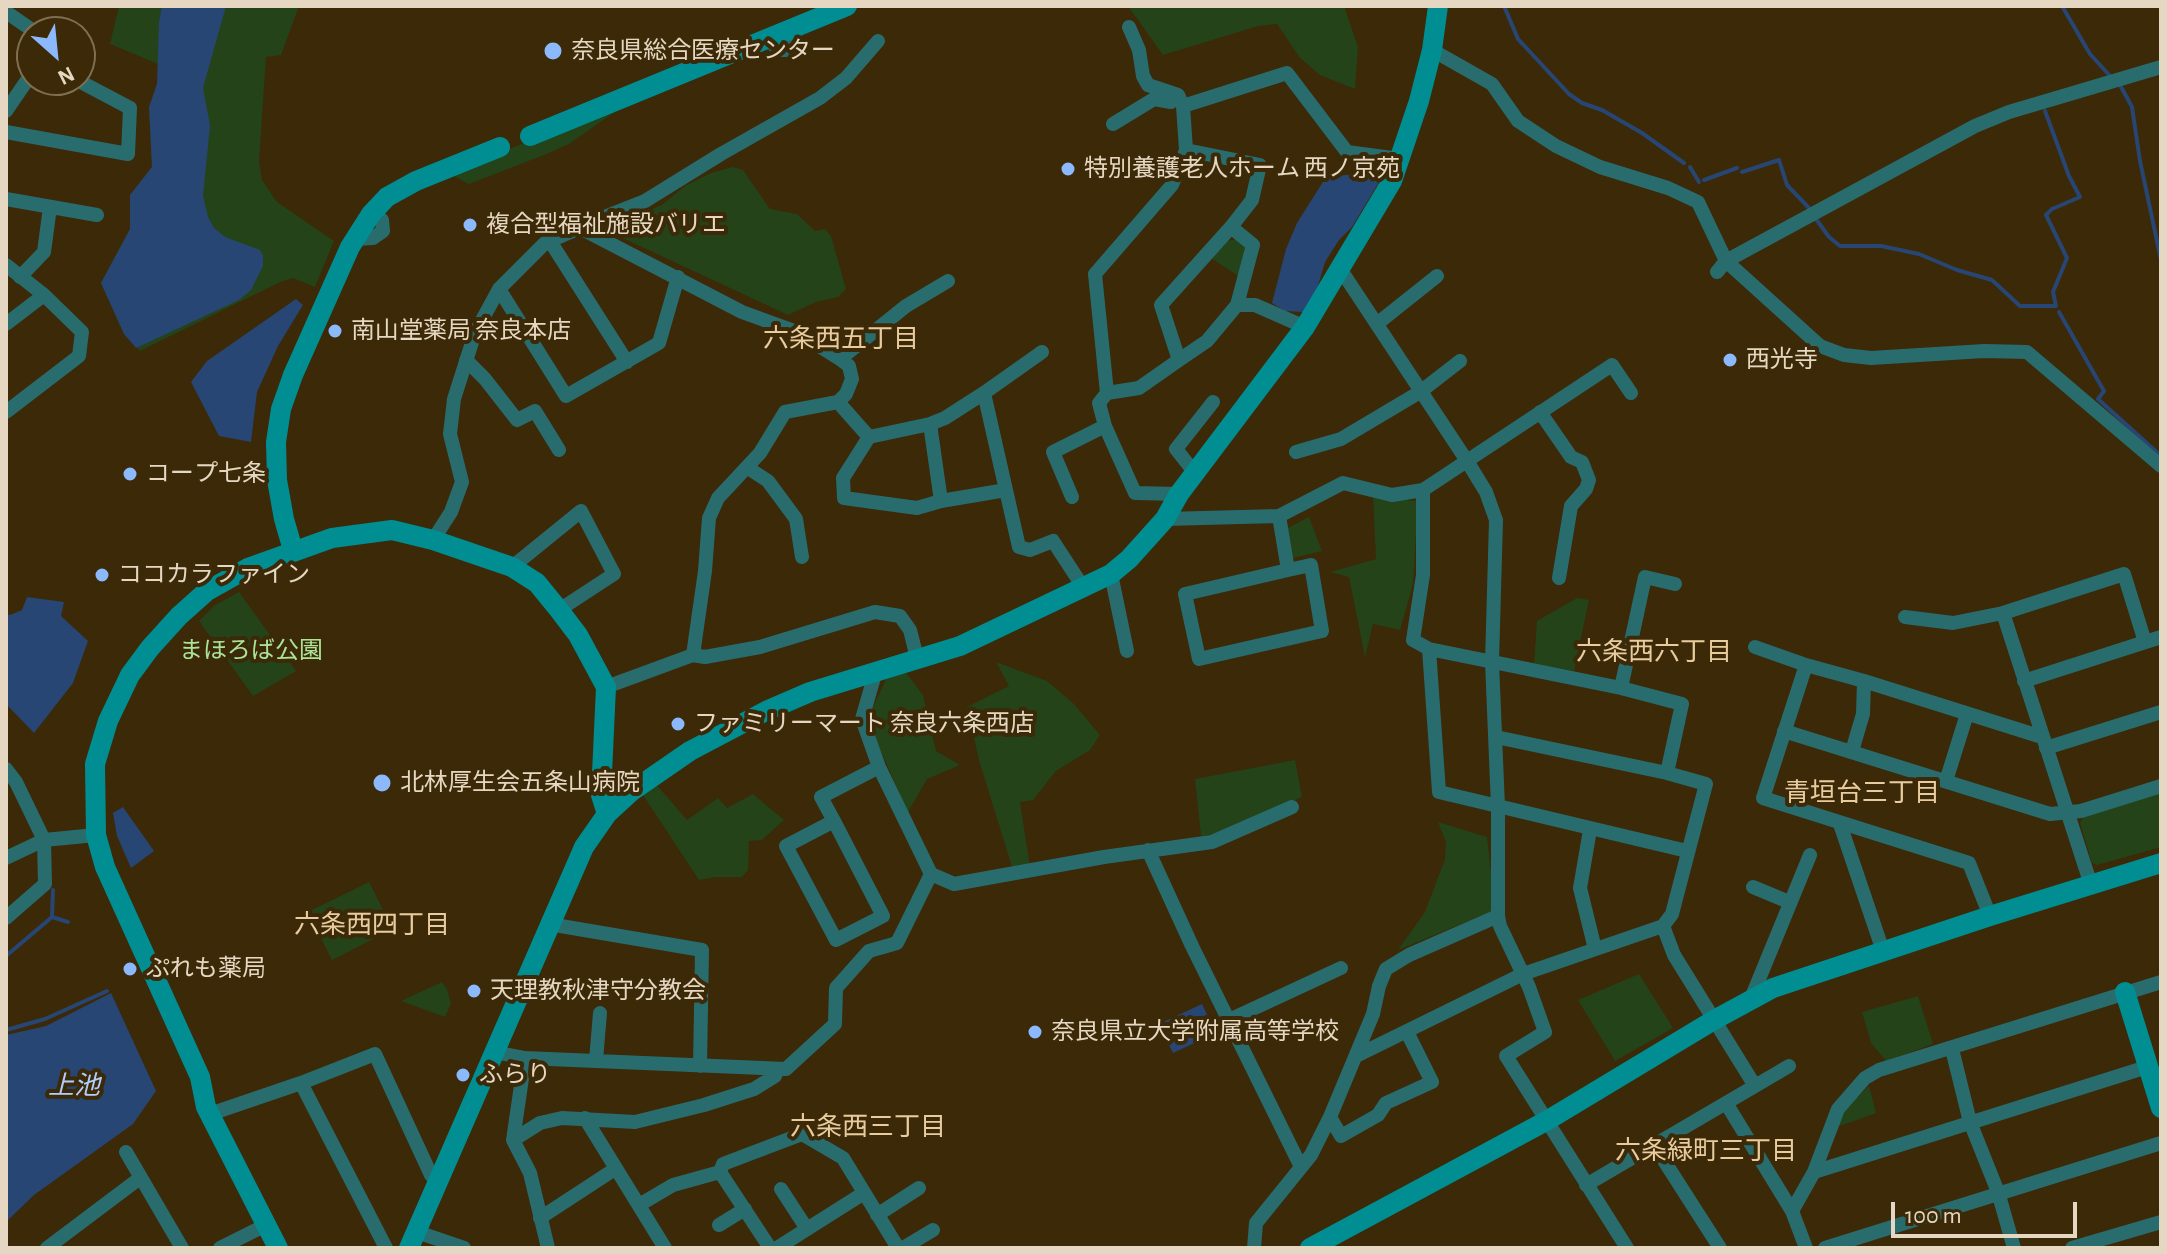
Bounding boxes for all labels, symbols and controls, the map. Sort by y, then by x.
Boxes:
north arrow [16,16,96,96]
place label: 奈良県総合医療センター [571,37,835,65]
marker: 奈良県総合医療センター [542,40,564,62]
text: N [54,62,78,89]
place label: 特別養護老人ホーム 西ノ京苑 [1084,155,1400,183]
marker: 特別養護老人ホーム 西ノ京苑 [1059,160,1077,178]
place label: 複合型福祉施設バリエ [486,211,726,239]
marker: 複合型福祉施設バリエ [461,216,479,234]
place label: 南山堂薬局 奈良本店 [351,317,571,345]
marker: 南山堂薬局 奈良本店 [326,322,344,340]
district label: 六条西五丁目 [763,323,919,355]
place label: 西光寺 [1746,346,1818,374]
marker: 西光寺 [1721,351,1739,369]
place label: コープ七条 [146,460,266,488]
marker: コープ七条 [121,465,139,483]
place label: ココカラファイン [118,561,310,589]
marker: ココカラファイン [93,566,111,584]
district label: 六条西六丁目 [1576,636,1732,668]
park label: まほろば公園 [179,637,323,665]
place label: ファミリーマート 奈良六条西店 [694,710,1034,738]
marker: ファミリーマート 奈良六条西店 [669,715,687,733]
place label: 北林厚生会五条山病院 [400,769,640,797]
marker: 北林厚生会五条山病院 [371,772,393,794]
district label: 青垣台三丁目 [1784,777,1940,809]
district label: 六条西四丁目 [294,909,450,941]
place label: ぷれも薬局 [146,955,266,983]
marker: ぷれも薬局 [121,960,139,978]
place label: 天理教秋津守分教会 [490,977,706,1005]
marker: 天理教秋津守分教会 [465,982,483,1000]
place label: 奈良県立大学附属高等学校 [1051,1018,1339,1046]
marker: 奈良県立大学附属高等学校 [1026,1023,1044,1041]
place label: ふらり [479,1061,551,1089]
marker: ふらり [454,1066,472,1084]
water label: 上池 [48,1070,100,1102]
district label: 六条西三丁目 [790,1111,946,1143]
district label: 六条緑町三丁目 [1615,1135,1797,1167]
scale bar [1895,1186,2081,1236]
text: 100 m [1905,1204,1962,1228]

